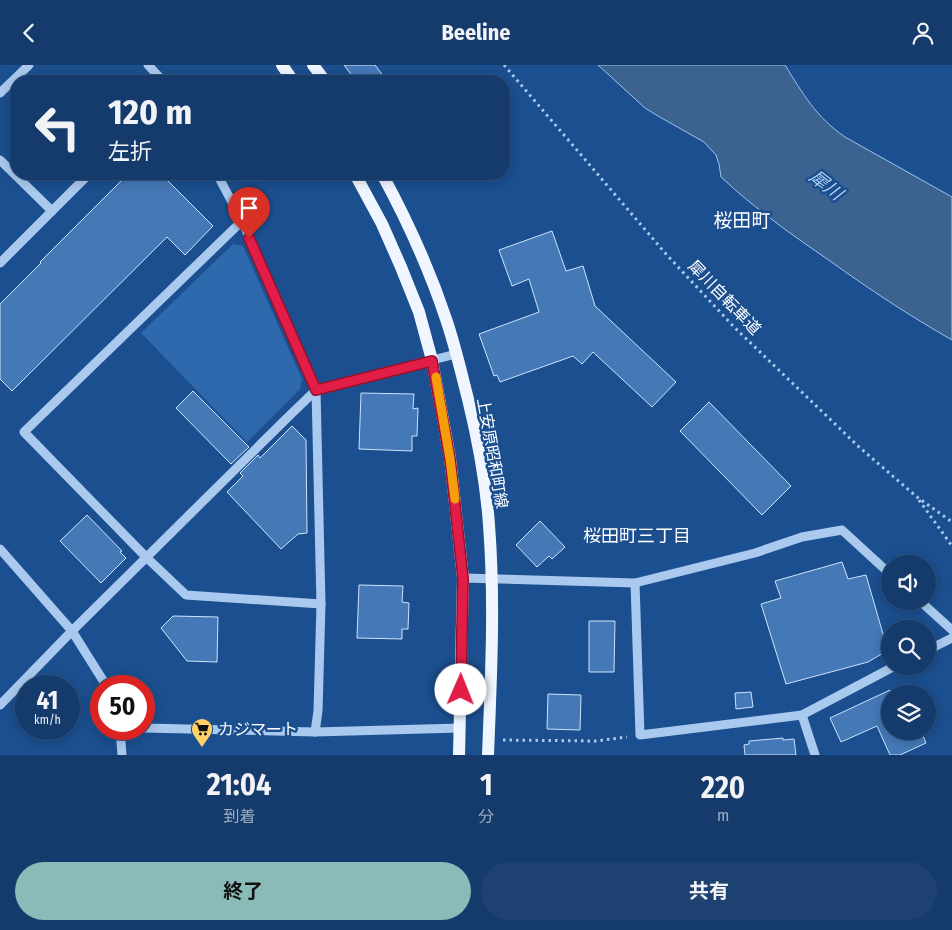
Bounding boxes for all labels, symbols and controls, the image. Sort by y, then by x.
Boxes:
icon: back [15,19,43,47]
text: Beeline [442,19,511,46]
icon: person [909,19,937,47]
text: 120 m [108,91,192,133]
icon: left [25,95,90,160]
text: 左折 [108,138,152,165]
water label: 犀川 [805,165,849,206]
pin [228,187,270,238]
icon: arrive [235,194,263,222]
district label: 桜田町 [713,209,771,232]
street label: 犀川自転車道 [684,256,765,338]
street label: 上安原昭和町線 [473,396,512,510]
district label: 桜田町三丁目 [583,525,691,547]
map controls [881,555,936,740]
button: sound [881,555,936,610]
button: search [881,620,936,675]
position arrow [434,663,486,715]
speed limit sign: 50 [90,675,155,740]
button: layers [881,685,936,740]
text: 41 [37,686,58,716]
text: km/h [34,713,61,727]
supermarket icon: カジマート [190,717,214,748]
place label: カジマート [218,720,298,739]
text: 21:04 [207,767,272,803]
text: 1 [480,767,493,803]
text: 220 [701,770,745,806]
text: m [717,806,729,825]
text: 到着 [223,807,255,826]
text: 分 [478,807,494,826]
button: 終了 [15,862,471,920]
button: 共有 [481,862,937,920]

